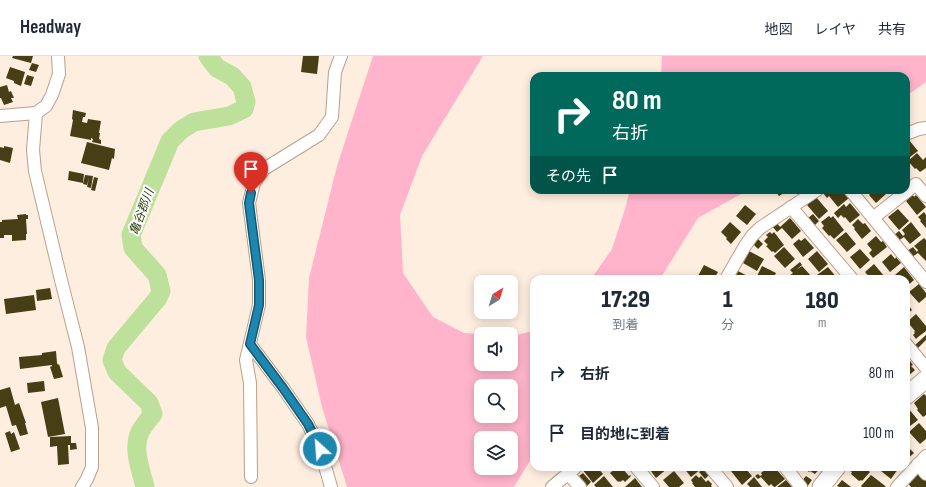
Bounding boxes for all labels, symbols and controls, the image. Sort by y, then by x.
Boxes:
text: Headway [20,16,81,39]
text: 地図 [764,21,792,38]
text: レイヤ [814,21,856,38]
text: 共有 [878,21,906,38]
text: 80 m [612,84,661,117]
icon: right [546,88,598,140]
text: 右折 [612,123,648,144]
pin [234,152,268,193]
icon: arrive [240,158,262,180]
icon: arrive [599,164,621,186]
text: その先 [546,167,591,186]
water label: 亀谷郡川 [127,185,158,237]
north arrow [474,275,518,319]
map controls [474,275,518,475]
text: 17:29 [601,285,650,314]
text: 1 [723,285,733,314]
text: 180 [805,286,839,315]
text: m [818,315,826,331]
text: 到着 [613,317,639,333]
text: 分 [721,317,734,333]
button: sound [474,327,518,371]
icon: right [546,362,568,384]
text: 80 m [869,364,894,383]
text: 右折 [580,365,610,384]
button: search [474,379,518,423]
icon: arrive [546,422,568,444]
text: 100 m [863,424,894,443]
text: 目的地に到着 [580,425,670,444]
position arrow [299,428,341,470]
button: layers [474,431,518,475]

